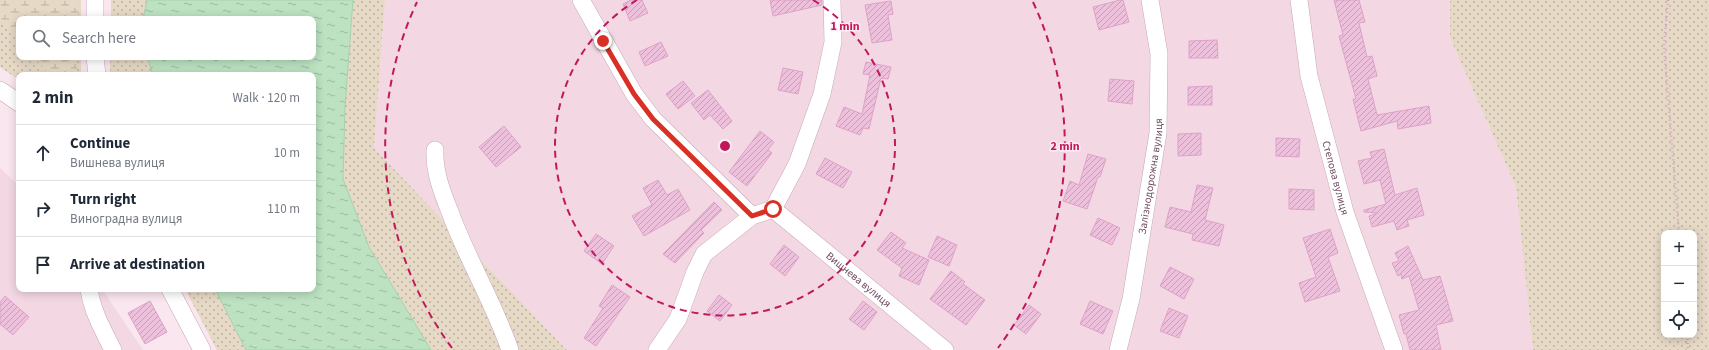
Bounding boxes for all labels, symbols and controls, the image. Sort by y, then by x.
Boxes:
search box [16,16,316,60]
text: 1 min [830,18,860,35]
icon: search [30,27,52,49]
text: Search here [62,28,136,49]
route end [594,32,612,50]
text: 2 min [32,86,73,110]
text: Walk · 120 m [232,89,300,107]
street label: Залізнодорожна вулиця [1135,118,1166,235]
text: Continue [70,133,130,154]
text: 2 min [1050,138,1080,155]
centre of rings [718,139,732,153]
street label: Степова вулиця [1318,139,1352,217]
icon: ahead [32,142,54,164]
text: 10 m [274,144,300,162]
text: Вишнева вулиця [70,154,165,172]
text: Turn right [70,189,136,210]
icon: right [32,198,54,220]
text: 110 m [267,200,300,218]
route start [764,200,782,218]
text: Виноградна вулиця [70,210,182,228]
map controls [1661,230,1697,338]
button: + [1661,230,1697,266]
street label: Вишнева вулиця [823,248,894,311]
icon: arrive [32,254,54,276]
text: Arrive at destination [70,254,205,275]
button: − [1661,266,1697,302]
button: locate [1661,302,1697,338]

